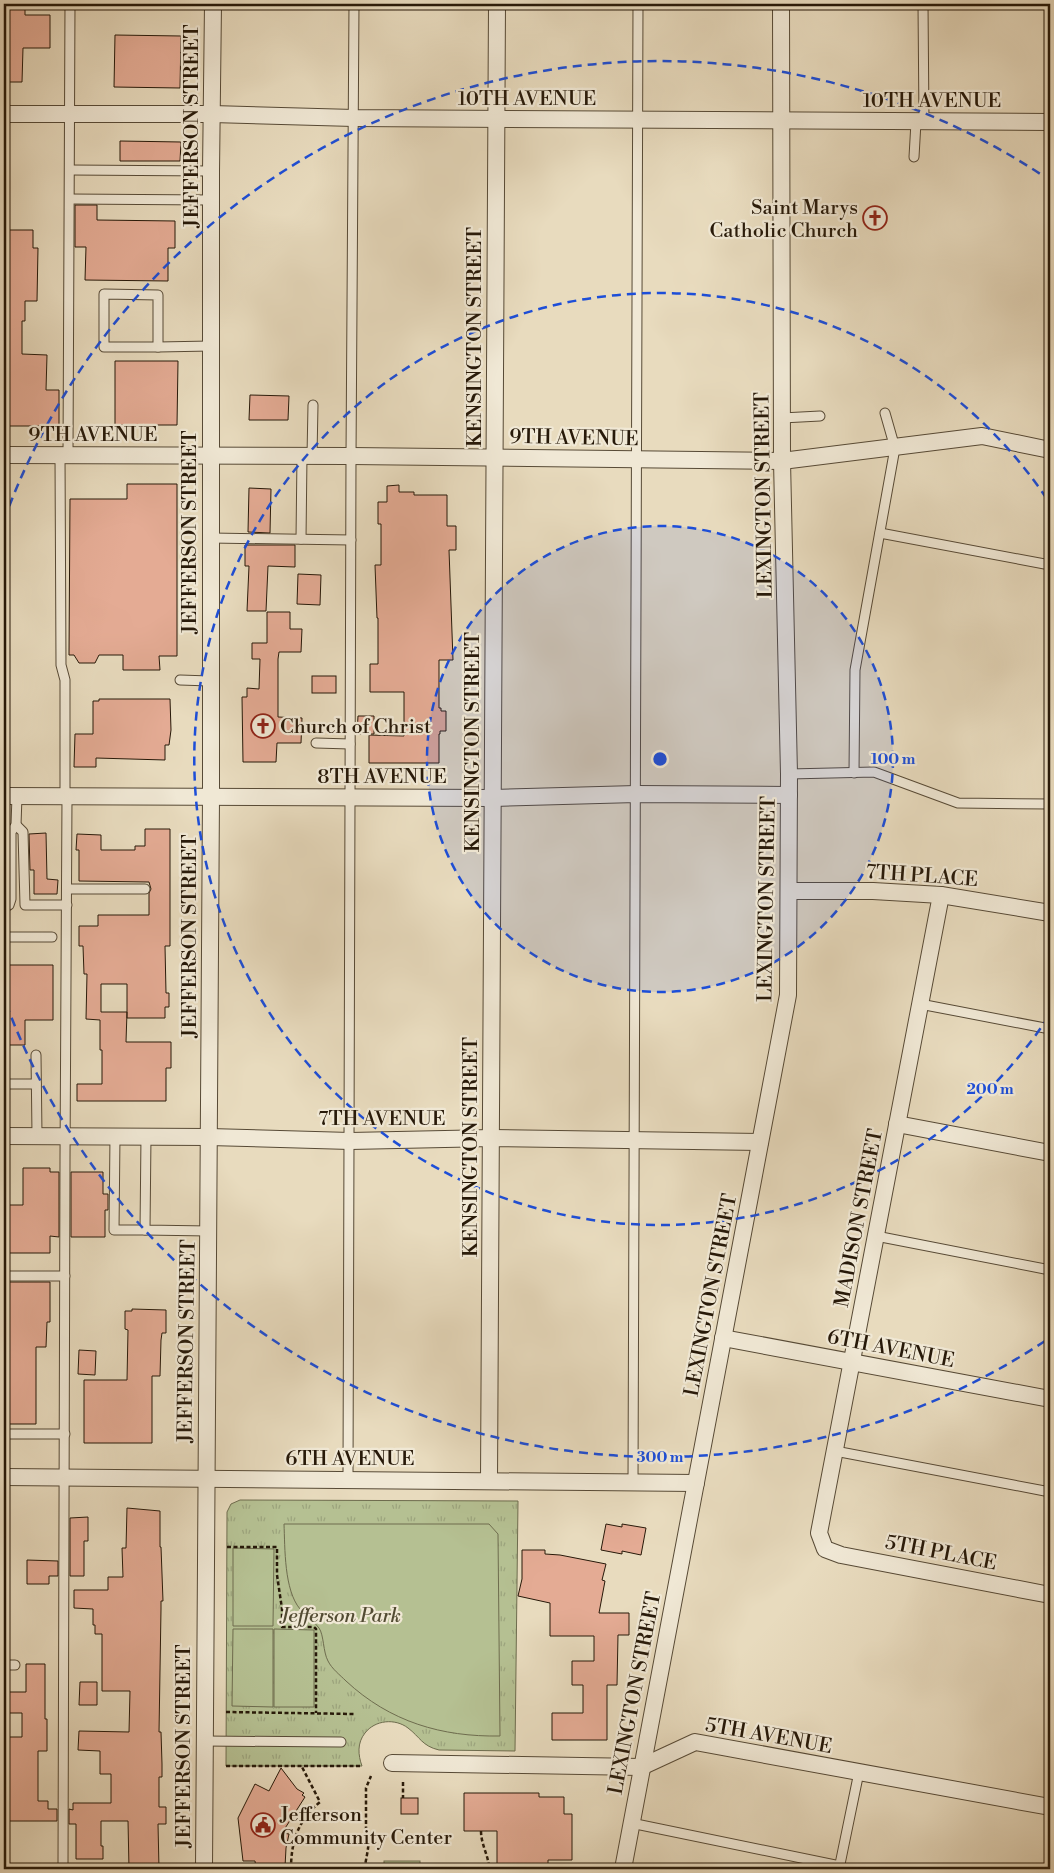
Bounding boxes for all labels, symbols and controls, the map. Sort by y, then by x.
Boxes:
street label: JEFFERSON STREET [180,24,205,229]
street label: 10TH AVENUE [458,87,596,112]
street label: 10TH AVENUE [863,89,1001,114]
place label: Saint Marys Catholic Church [710,196,858,244]
church icon: Saint Marys Catholic Church [862,205,888,231]
street label: KENSINGTON STREET [463,227,488,447]
street label: LEXINGTON STREET [750,392,779,598]
street label: 9TH AVENUE [28,423,158,448]
street label: 9TH AVENUE [509,425,639,452]
street label: JEFFERSON STREET [178,430,203,635]
street label: KENSINGTON STREET [461,632,486,852]
church icon: Church of Christ [250,713,276,739]
place label: Church of Christ [280,715,431,740]
centre of rings [651,750,669,768]
text: 100 m [871,750,916,769]
street label: 8TH AVENUE [317,765,447,790]
street label: LEXINGTON STREET [753,796,782,1002]
street label: JEFFERSON STREET [178,834,203,1039]
street label: 7TH PLACE [865,860,979,893]
street label: KENSINGTON STREET [459,1037,484,1257]
text: 200 m [966,1080,1014,1099]
street label: 7TH AVENUE [318,1107,446,1132]
street label: MADISON STREET [830,1127,889,1310]
street label: LEXINGTON STREET [680,1192,743,1399]
street label: JEFFERSON STREET [173,1239,202,1444]
street label: 6TH AVENUE [825,1325,957,1374]
street label: 6TH AVENUE [285,1447,415,1472]
text: 300 m [637,1448,684,1467]
street label: 5TH PLACE [883,1530,999,1577]
street label: LEXINGTON STREET [604,1590,667,1797]
park label: Jefferson Park [279,1604,401,1629]
street label: JEFFERSON STREET [172,1644,197,1849]
street label: 5TH AVENUE [703,1713,834,1760]
place label: Jefferson Community Center [279,1803,452,1851]
public building icon: Jefferson Community Center [250,1812,276,1838]

